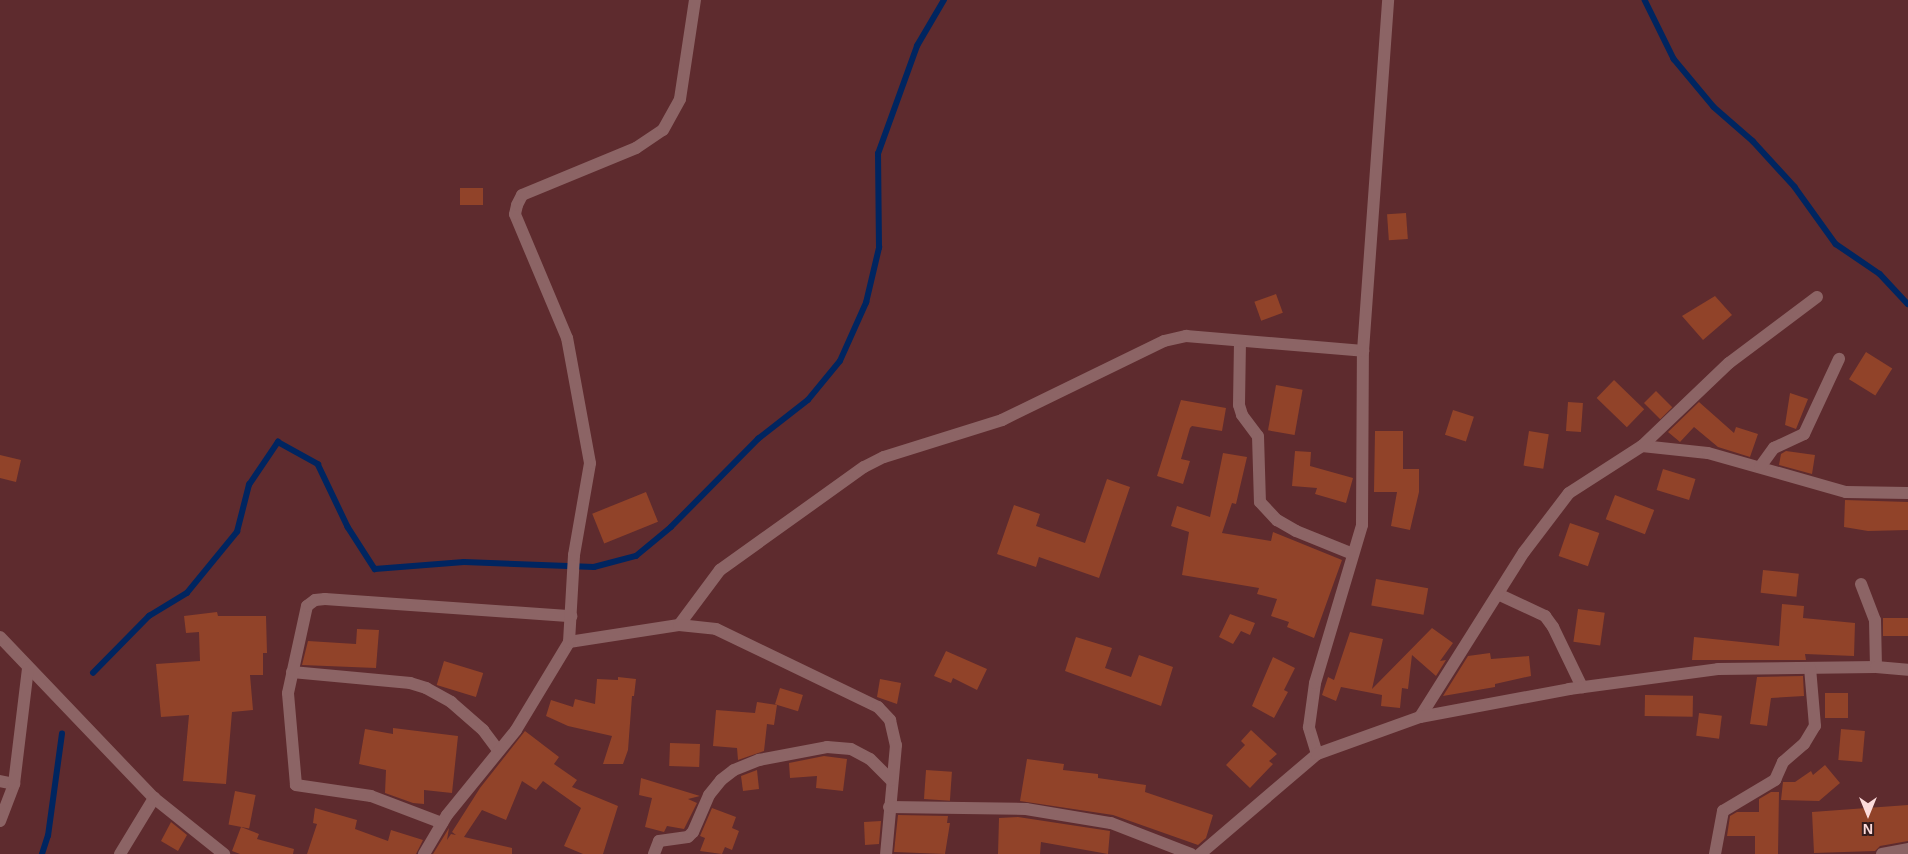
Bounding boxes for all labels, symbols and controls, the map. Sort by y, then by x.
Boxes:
north arrow [1843,789,1893,839]
text: N [1863,821,1873,837]

